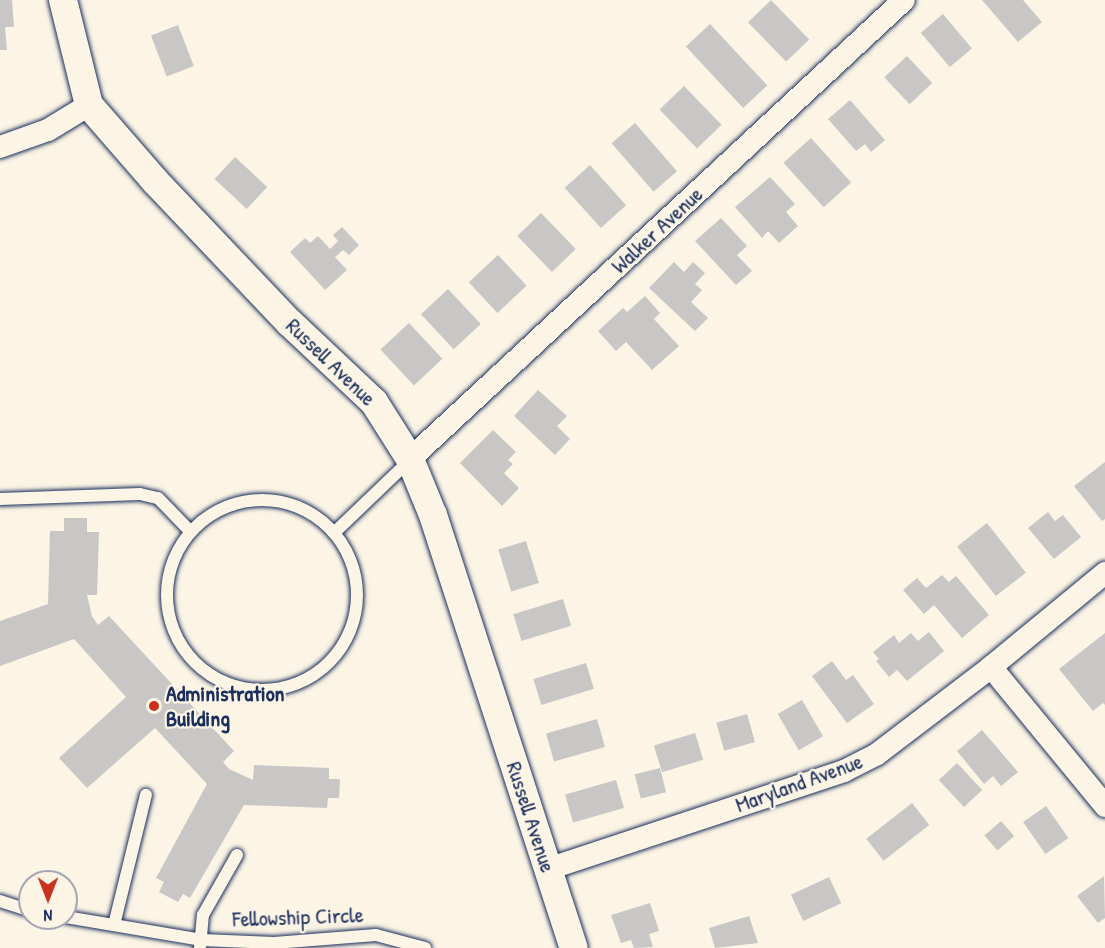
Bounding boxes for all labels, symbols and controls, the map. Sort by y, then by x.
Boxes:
street label: Walker Avenue [606,181,708,279]
street label: Russell Avenue [281,313,381,411]
place label: Administration Building [166,680,285,732]
marker: Administration Building [147,699,161,713]
street label: Maryland Avenue [732,748,866,818]
street label: Russell Avenue [501,758,561,876]
north arrow [18,870,78,930]
street label: Fellowship Circle [232,902,364,932]
text: N [44,905,52,927]

